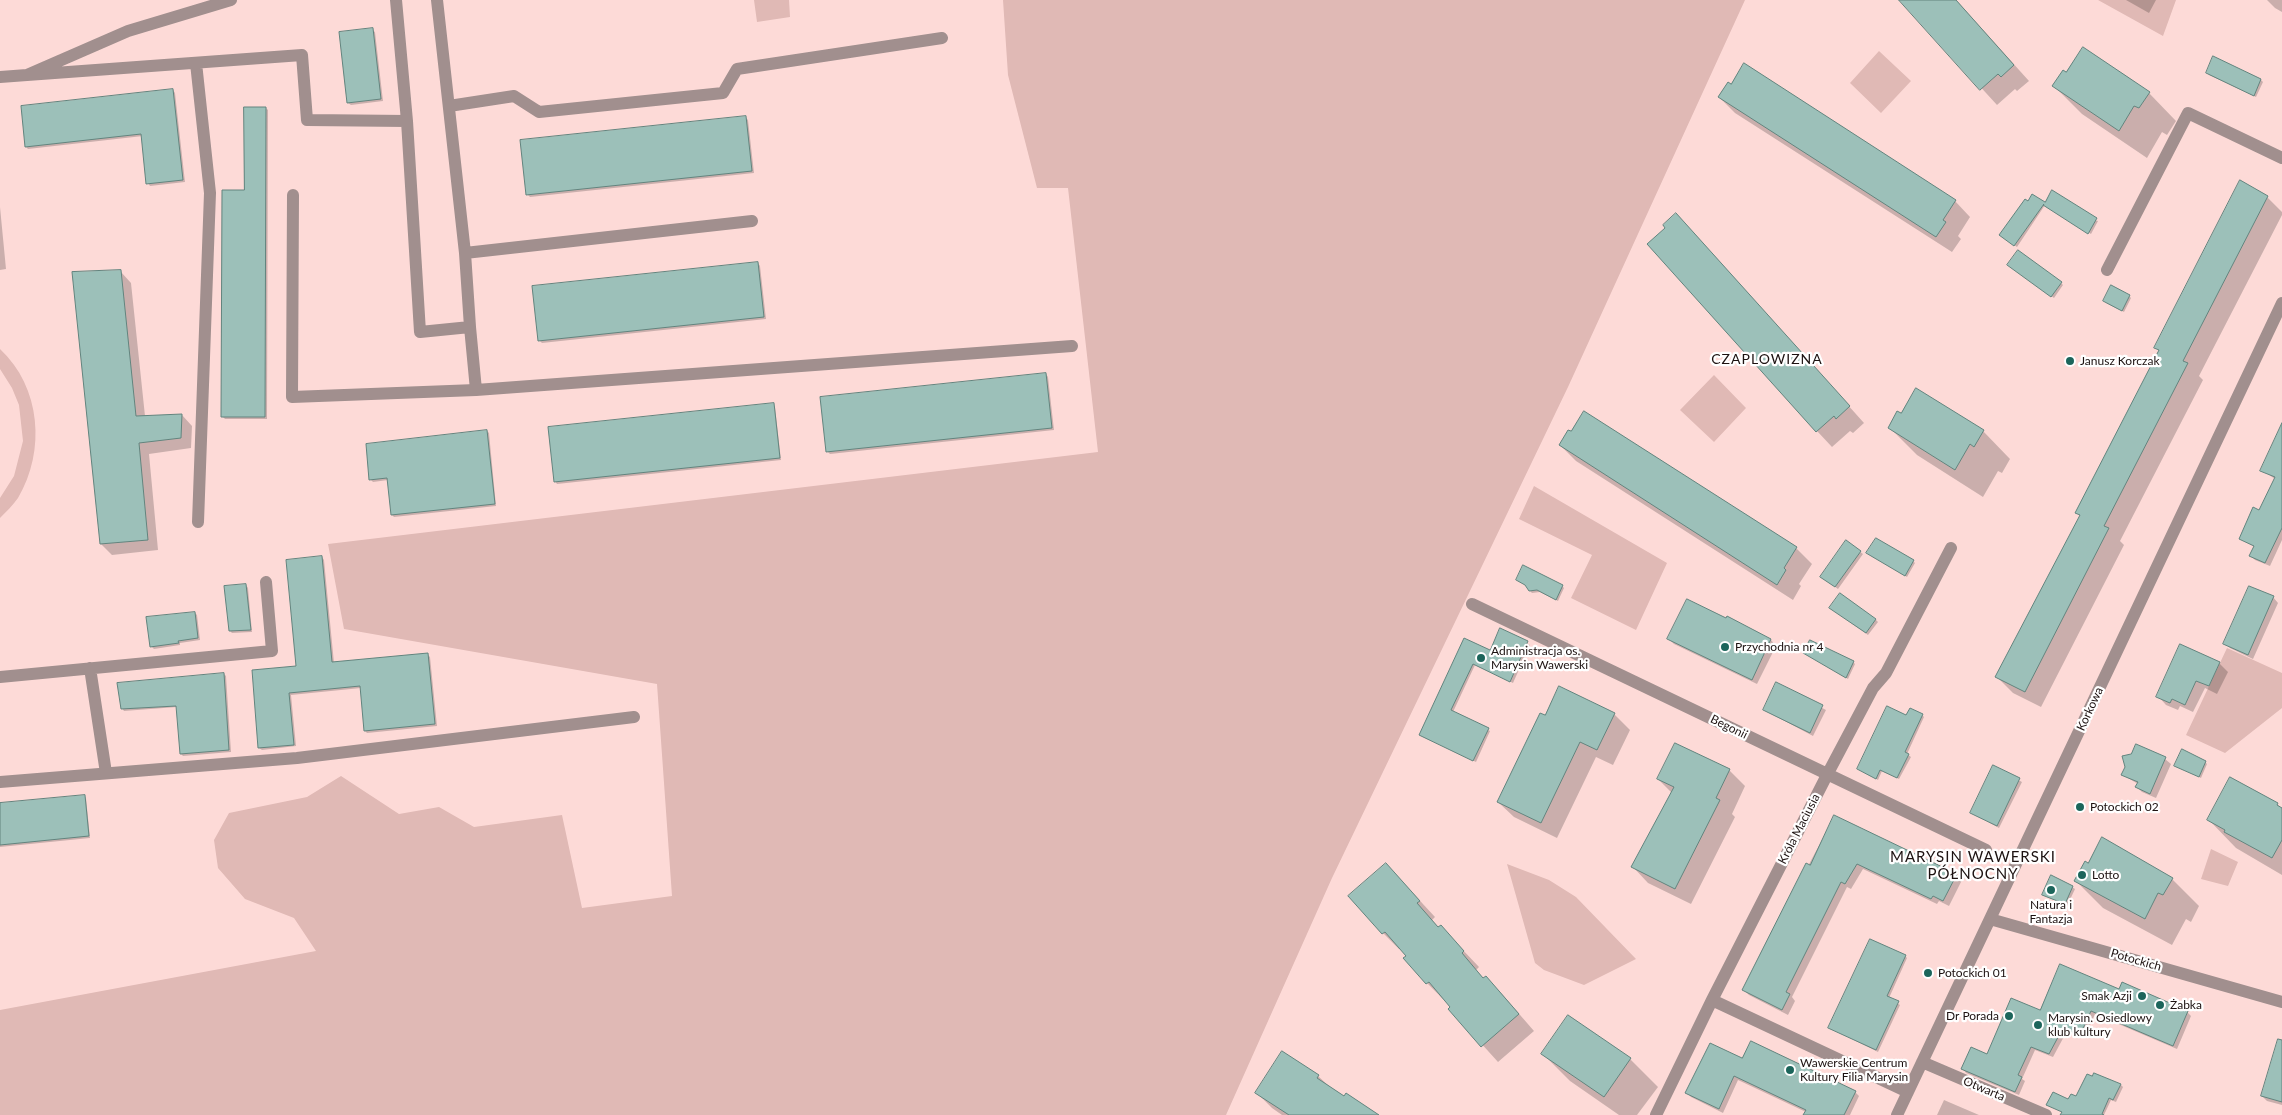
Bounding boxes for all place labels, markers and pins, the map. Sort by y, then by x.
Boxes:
place label: Janusz Korczak [2080,354,2160,368]
marker: Janusz Korczak [2064,355,2076,367]
place label: Przychodnia nr 4 [1735,640,1824,654]
marker: Przychodnia nr 4 [1719,641,1731,653]
place label: Administracja os. Marysin Wawerski [1491,644,1588,672]
marker: Administracja os. Marysin Wawerski [1475,652,1487,664]
place label: Potockich 02 [2090,800,2159,814]
marker: Potockich 02 [2074,801,2086,813]
place label: Lotto [2092,868,2119,882]
marker: Lotto [2076,869,2088,881]
marker: Natura i Fantazja [2045,884,2057,896]
place label: Natura i Fantazja [2029,898,2073,926]
place label: Potockich 01 [1938,966,2007,980]
marker: Potockich 01 [1922,967,1934,979]
place label: Smak Azji [2081,989,2132,1003]
marker: Smak Azji [2136,990,2148,1002]
place label: Żabka [2170,998,2202,1012]
marker: Żabka [2154,999,2166,1011]
place label: Dr Porada [1946,1009,1999,1023]
marker: Dr Porada [2003,1010,2015,1022]
place label: Marysin. Osiedlowy klub kultury [2048,1011,2152,1039]
marker: Marysin. Osiedlowy klub kultury [2032,1019,2044,1031]
place label: Wawerskie Centrum Kultury Filia Marysin [1800,1056,1908,1084]
marker: Wawerskie Centrum Kultury Filia Marysin [1784,1064,1796,1076]

